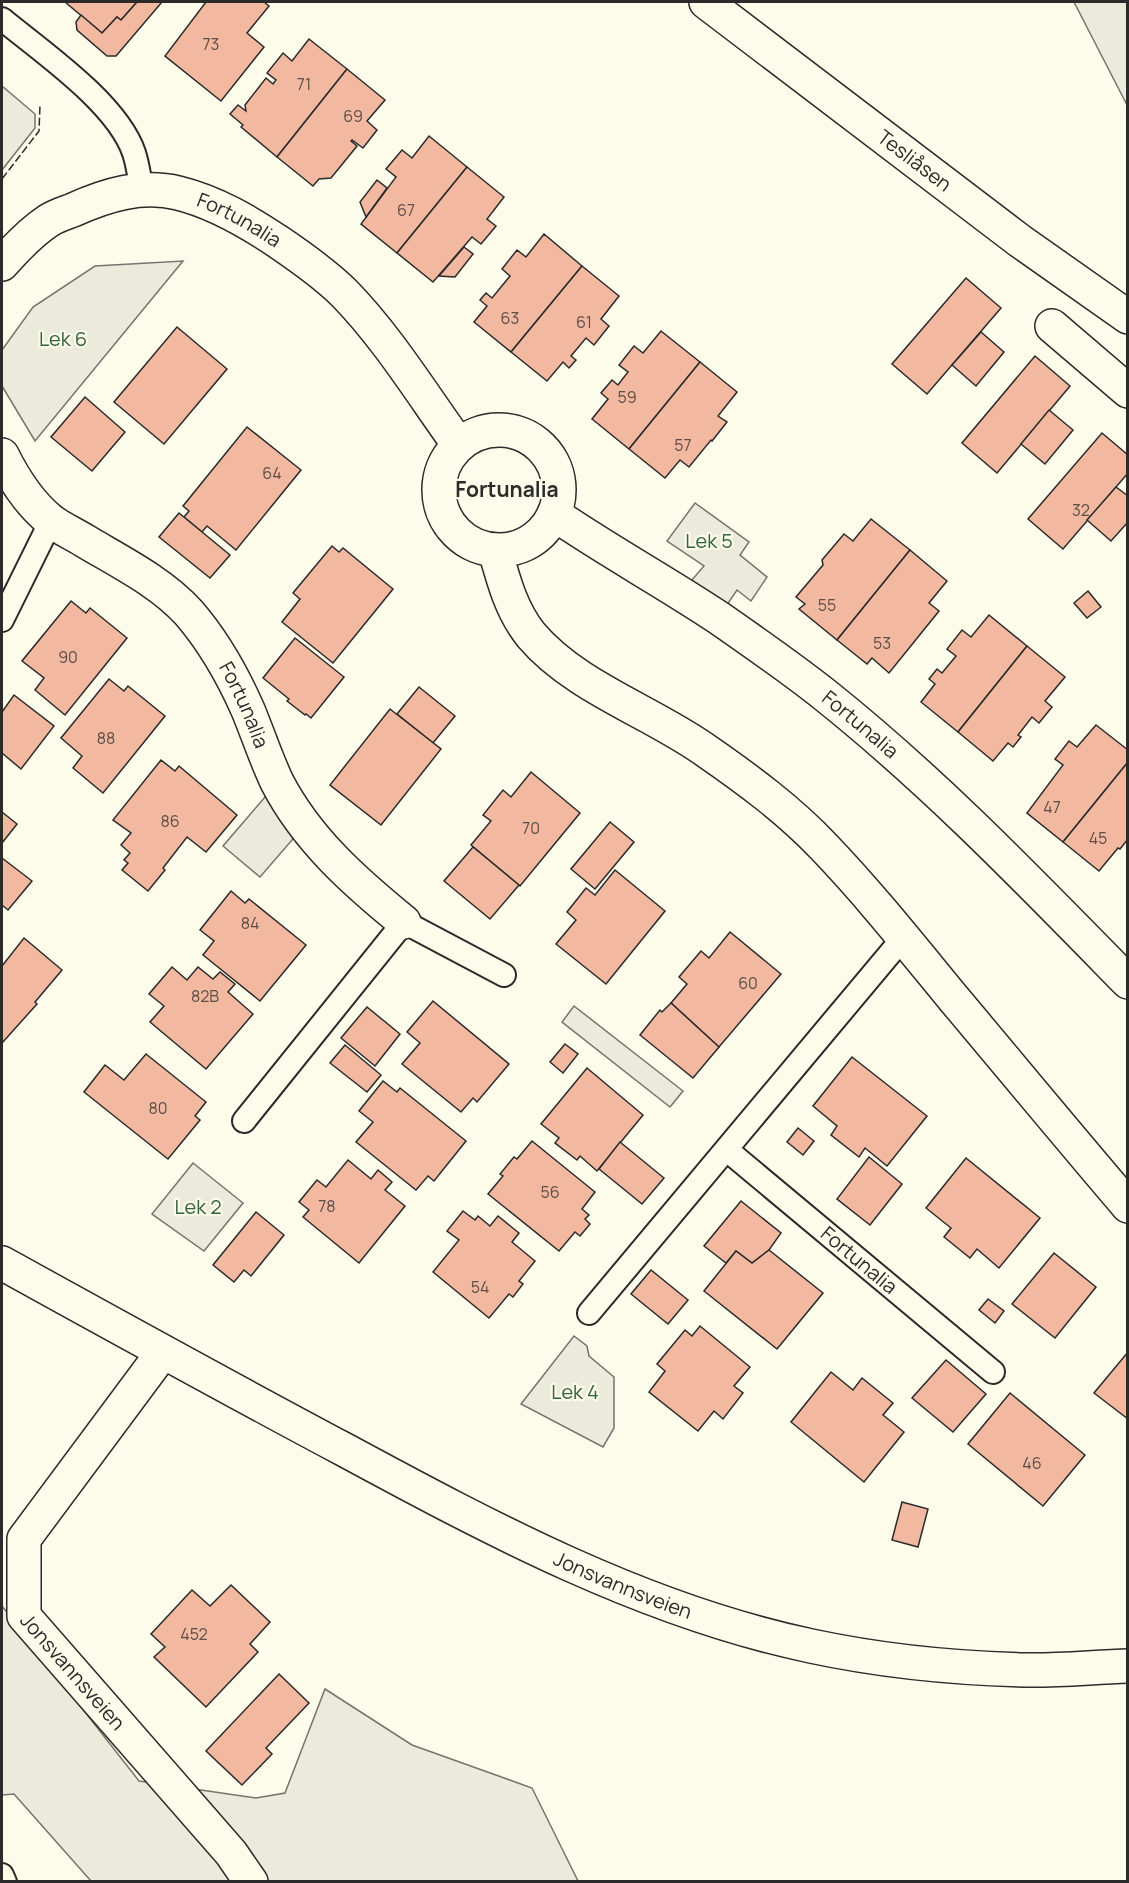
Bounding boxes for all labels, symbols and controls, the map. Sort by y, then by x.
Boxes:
house number: 73 [203,33,219,55]
house number: 71 [297,73,311,95]
house number: 69 [343,105,363,127]
street label: Tesliåsen [872,123,957,197]
street label: Fortunalia [193,186,287,253]
house number: 67 [397,199,415,221]
house number: 63 [501,307,519,329]
house number: 61 [576,311,592,333]
park label: Lek 6 [39,325,87,352]
house number: 59 [617,386,637,408]
house number: 57 [674,434,692,456]
house number: 64 [262,462,282,484]
district label: Fortunalia [455,475,559,503]
house number: 32 [1072,499,1090,521]
park label: Lek 5 [685,527,733,554]
house number: 55 [818,594,836,616]
house number: 53 [873,632,891,654]
house number: 90 [58,646,78,668]
street label: Fortunalia [213,656,276,752]
street label: Fortunalia [817,684,905,764]
house number: 88 [97,727,115,749]
house number: 47 [1043,796,1061,818]
house number: 86 [160,810,180,832]
house number: 70 [522,817,540,839]
house number: 45 [1089,827,1107,849]
house number: 84 [241,912,259,934]
house number: 60 [738,972,758,994]
house number: 82B [191,985,219,1007]
house number: 80 [148,1097,168,1119]
house number: 56 [540,1181,560,1203]
park label: Lek 2 [174,1193,222,1220]
house number: 78 [318,1195,336,1217]
street label: Fortunalia [815,1220,903,1300]
house number: 54 [471,1276,489,1298]
park label: Lek 4 [551,1378,599,1405]
house number: 46 [1022,1452,1042,1474]
street label: Jonsvannsveien [549,1545,696,1625]
street label: Jonsvannsveien [14,1607,132,1736]
house number: 452 [180,1623,208,1645]

